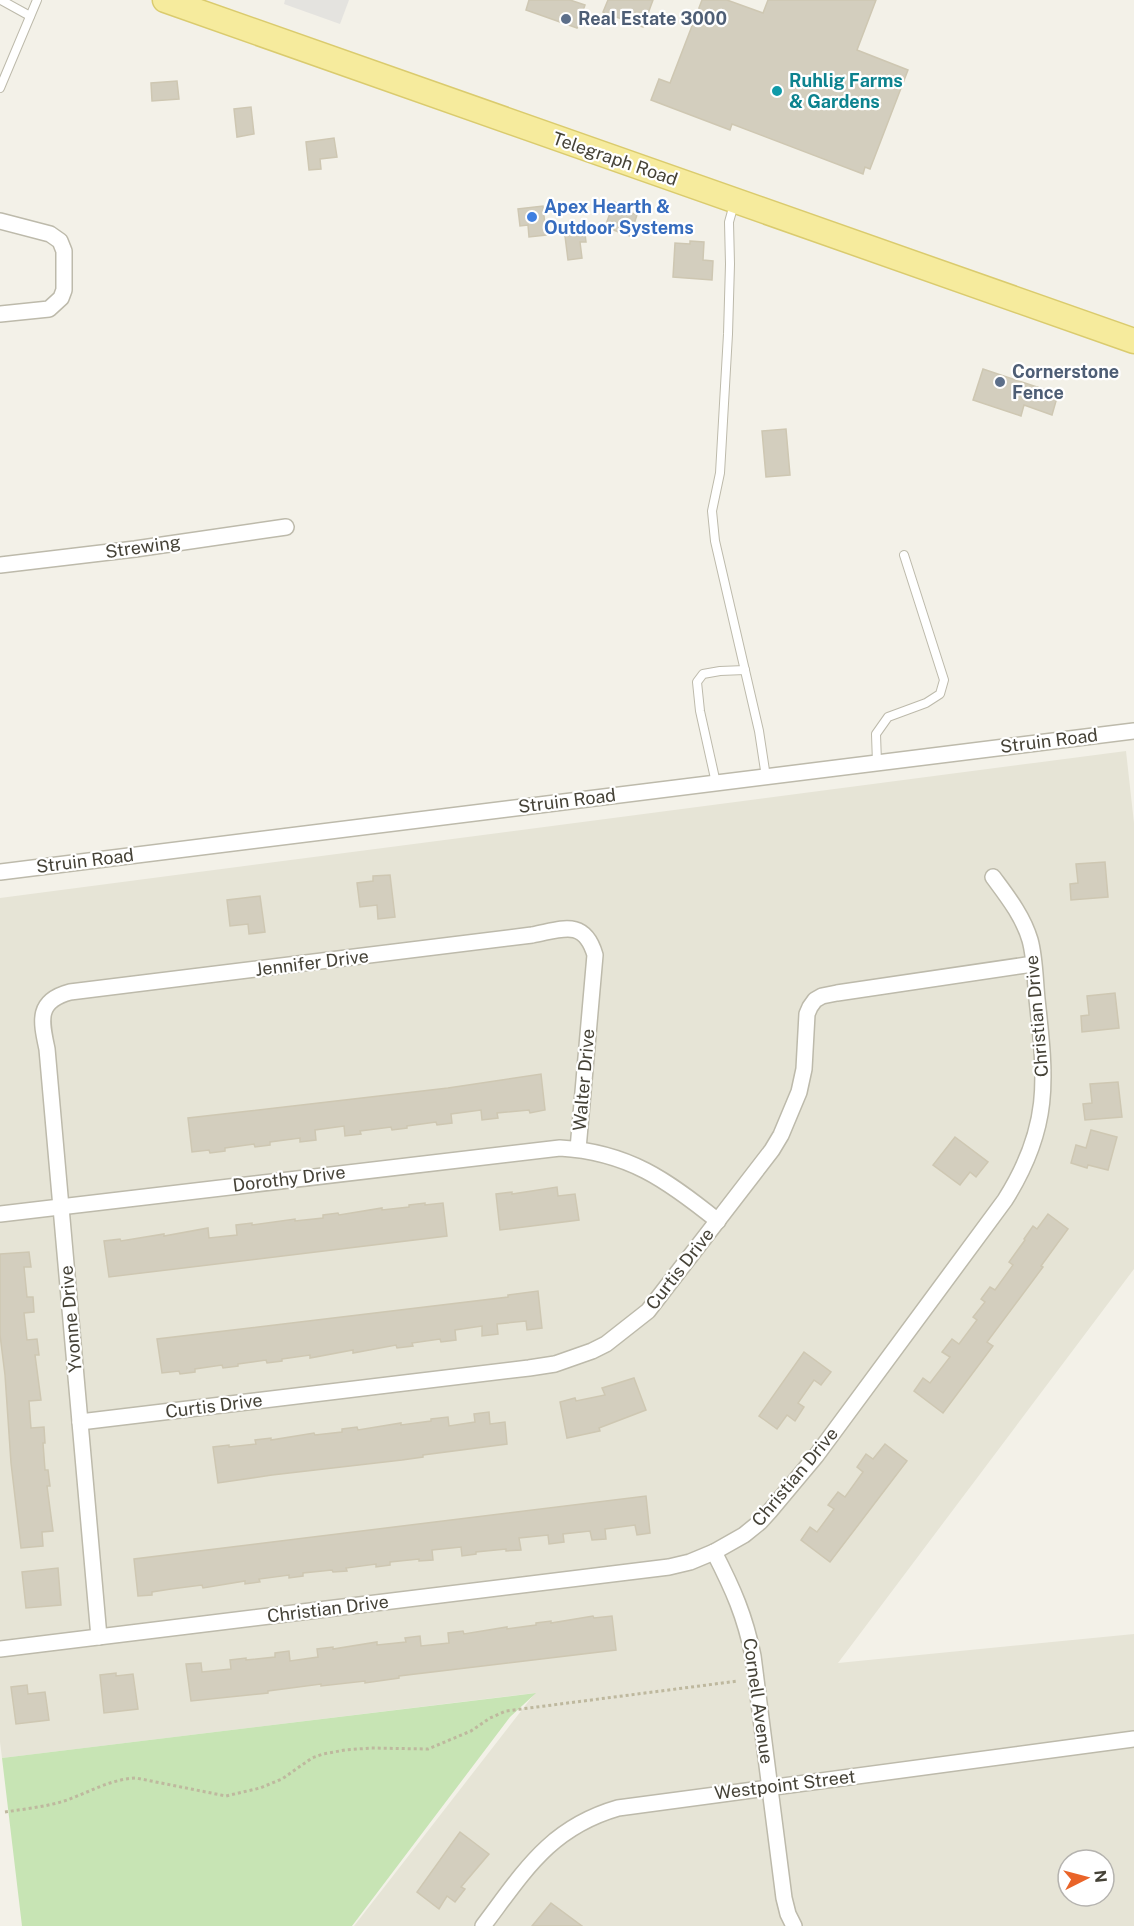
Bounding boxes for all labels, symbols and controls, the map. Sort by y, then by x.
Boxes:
place label: Real Estate 3000 [578,8,727,29]
marker: Real Estate 3000 [559,12,573,26]
place label: Ruhlig Farms & Gardens [789,70,903,112]
marker: Ruhlig Farms & Gardens [770,84,784,98]
street label: Telegraph Road [550,127,680,190]
place label: Apex Hearth & Outdoor Systems [544,196,694,238]
marker: Apex Hearth & Outdoor Systems [525,210,539,224]
place label: Cornerstone Fence [1012,361,1119,403]
marker: Cornerstone Fence [993,375,1007,389]
street label: Strewing [104,531,182,562]
street label: Struin Road [999,724,1099,757]
street label: Struin Road [517,784,617,817]
street label: Struin Road [35,844,135,877]
street label: Jennifer Drive [254,945,370,980]
street label: Christian Drive [1021,954,1052,1078]
street label: Walter Drive [569,1028,598,1132]
street label: Dorothy Drive [231,1161,347,1196]
street label: Curtis Drive [641,1224,718,1314]
street label: Yvonne Drive [55,1265,86,1374]
street label: Curtis Drive [164,1389,264,1422]
street label: Christian Drive [747,1423,842,1530]
street label: Christian Drive [266,1591,390,1626]
street label: Cornell Avenue [739,1637,778,1765]
street label: Westpoint Street [713,1765,857,1804]
north arrow [1056,1848,1116,1908]
text: N [1090,1869,1111,1884]

